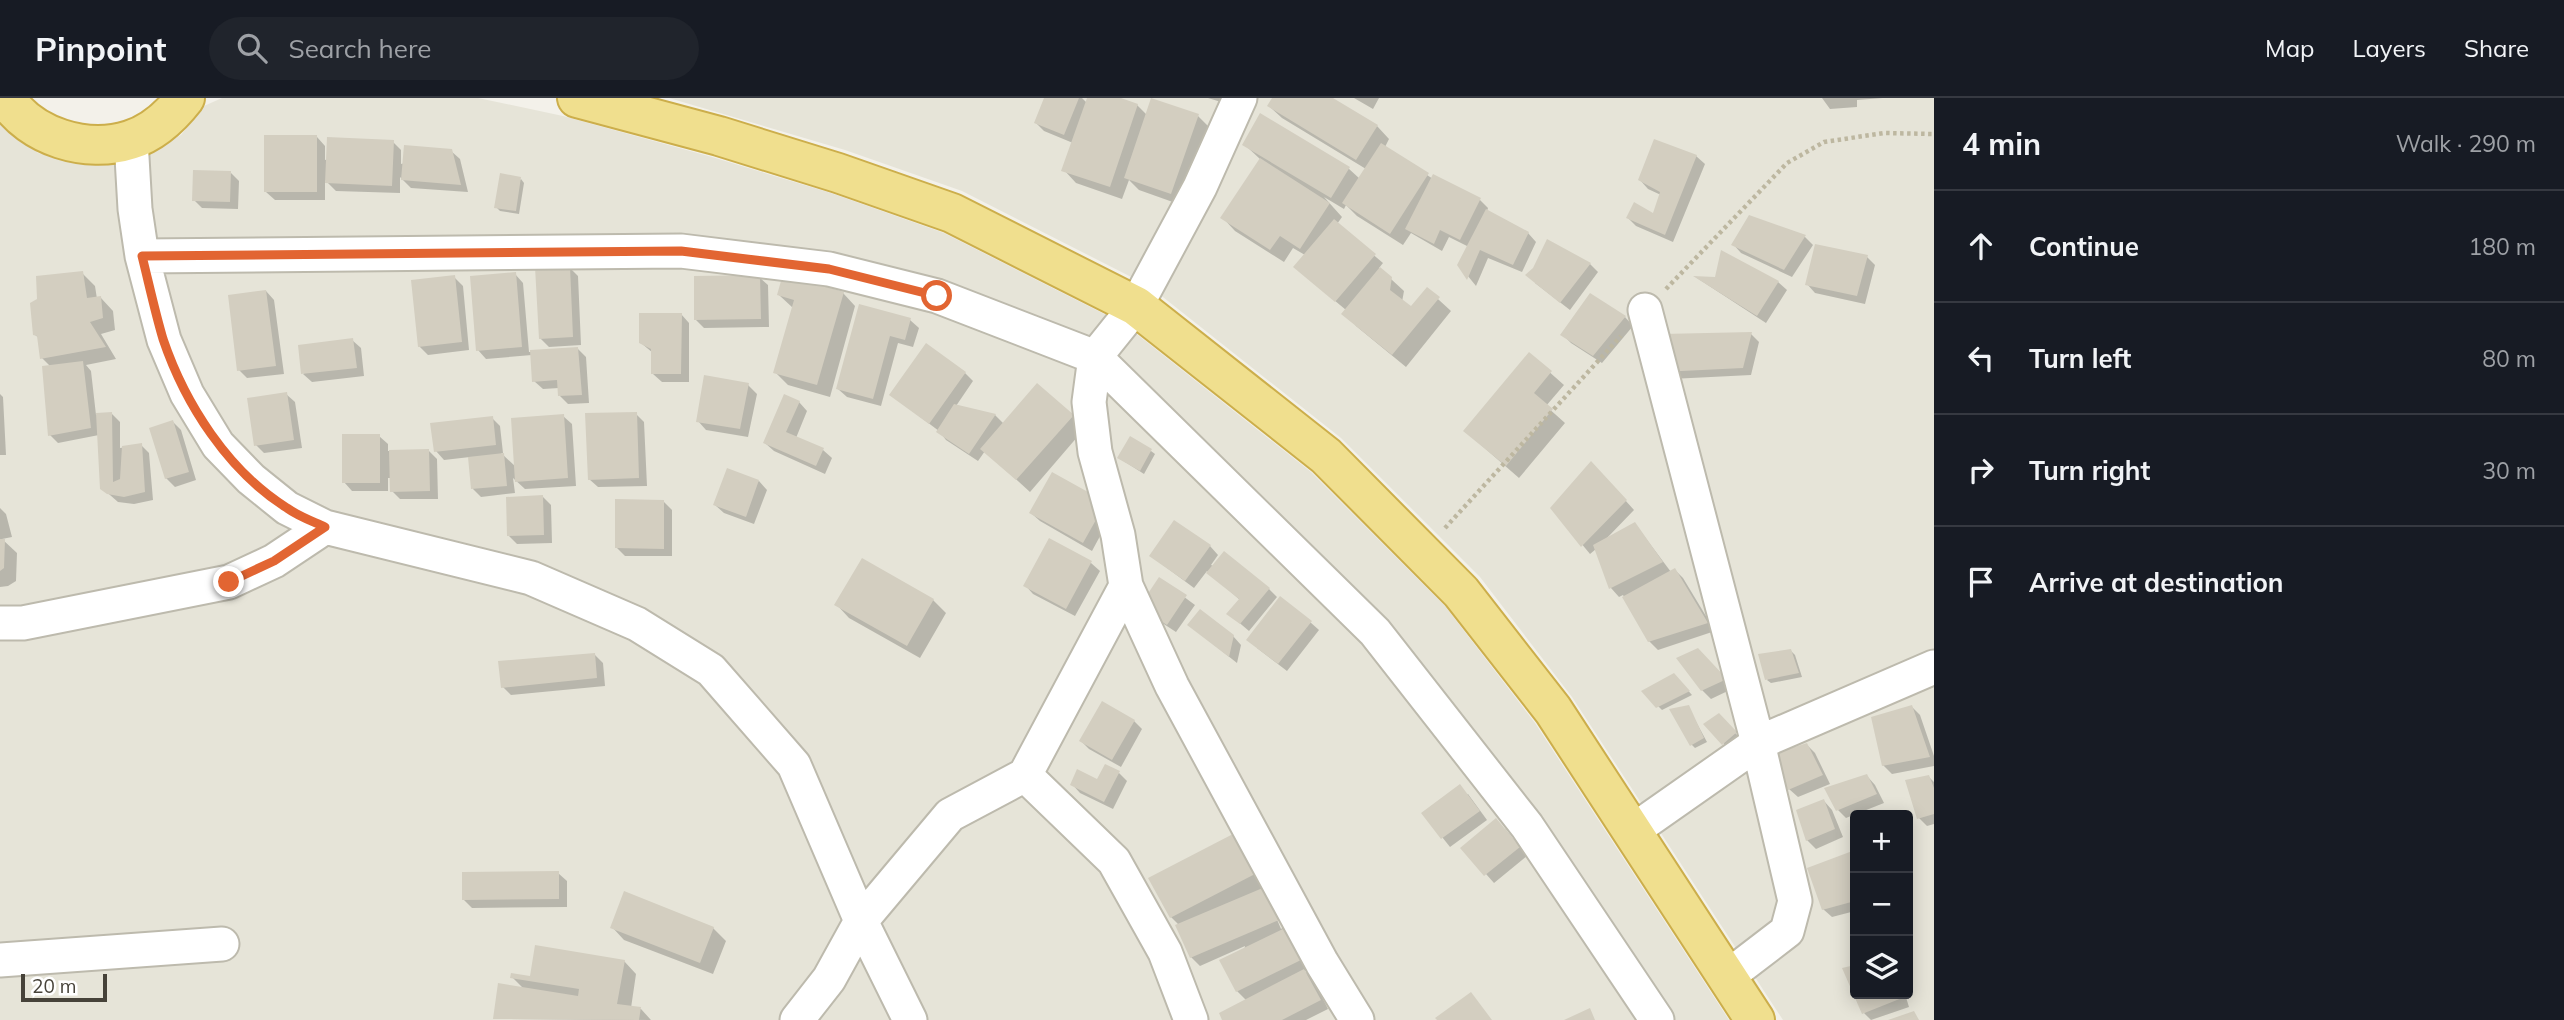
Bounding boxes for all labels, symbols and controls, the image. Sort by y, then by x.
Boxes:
search box [209,17,699,80]
text: Pinpoint [35,28,167,69]
icon: search [233,29,271,67]
text: Search here [289,32,431,65]
text: Map [2265,33,2314,63]
text: Layers [2352,33,2426,63]
text: Share [2464,33,2529,63]
text: 4 min [1962,125,2041,163]
text: Walk · 290 m [2396,129,2536,158]
icon: ahead [1962,227,2000,265]
text: Continue [2029,230,2139,263]
text: 180 m [2468,232,2536,261]
route start [921,280,952,311]
icon: left [1962,339,2000,377]
text: Turn left [2029,342,2131,375]
text: 80 m [2482,344,2536,373]
icon: right [1962,451,2000,489]
text: Turn right [2029,454,2150,487]
text: 30 m [2482,456,2536,485]
icon: arrive [1962,563,2000,601]
route end [213,566,244,597]
text: Arrive at destination [2029,566,2284,599]
map controls [1850,810,1913,999]
button: + [1850,810,1913,873]
button: − [1850,873,1913,936]
button: layers [1850,936,1913,999]
scale bar [21,971,107,1003]
text: 20 m [32,974,76,998]

